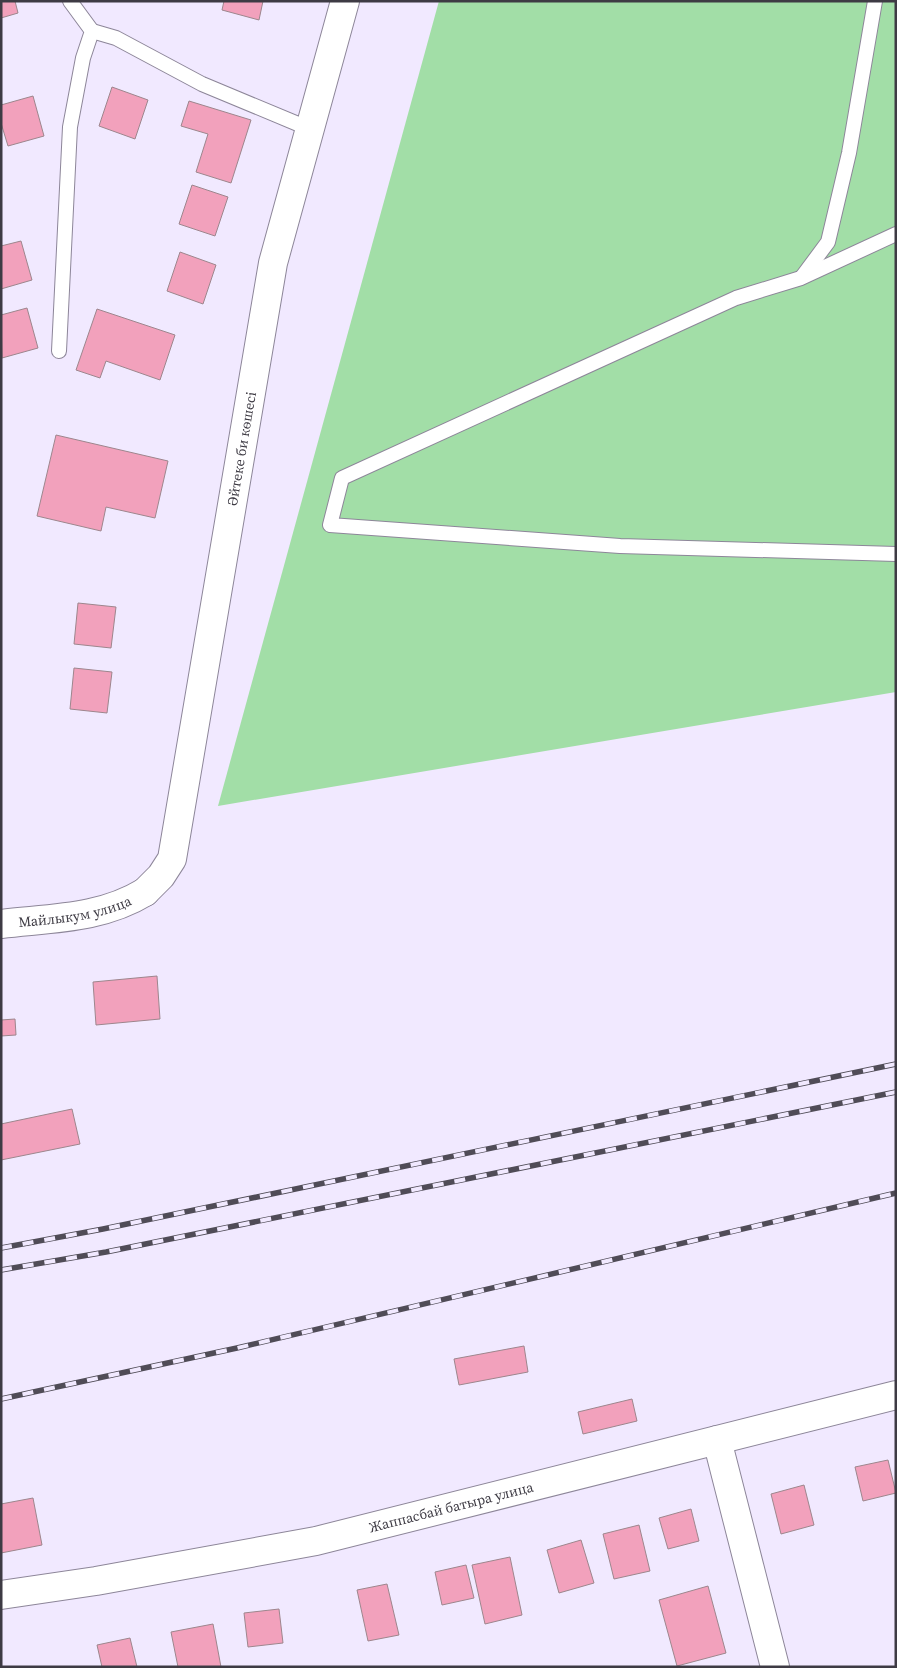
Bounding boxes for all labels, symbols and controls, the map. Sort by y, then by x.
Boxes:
street label: Әйтеке би көшесі [222,390,261,507]
street label: Майлыкум улица [18,890,135,932]
street label: Жаппасбай батыра улица [367,1476,536,1537]

